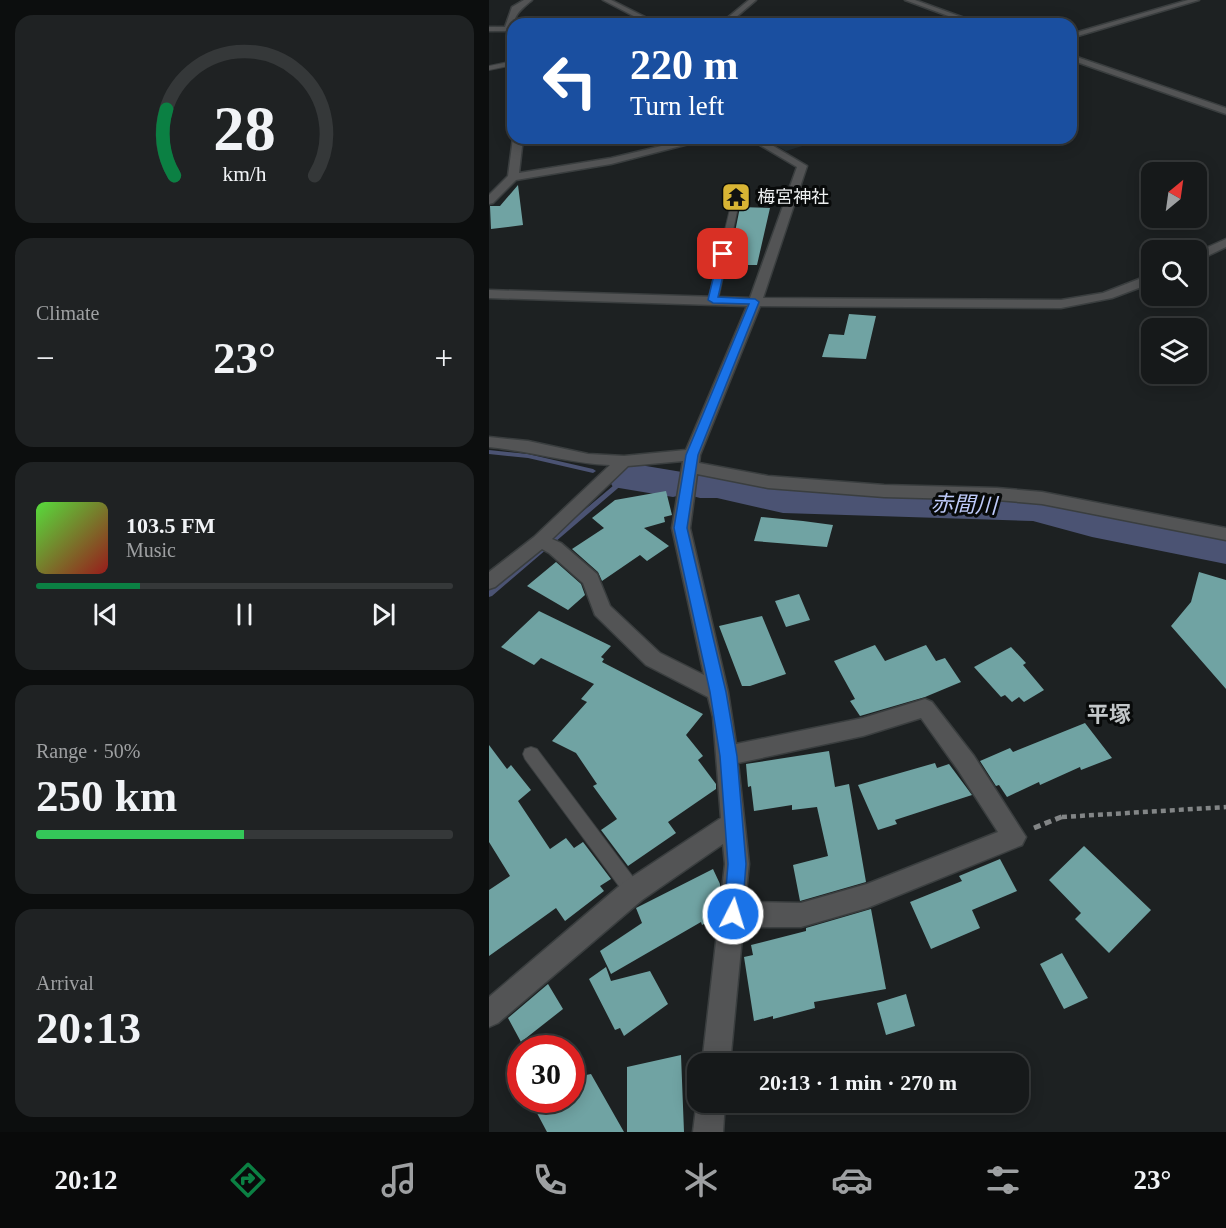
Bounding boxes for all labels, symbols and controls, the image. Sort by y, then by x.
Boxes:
icon: left [531,42,609,120]
text: 220 m [630,42,739,88]
text: Turn left [630,91,724,121]
text: 28 [213,94,276,163]
north arrow [1141,162,1207,228]
map controls [1141,162,1207,384]
text: km/h [222,163,267,187]
temple icon: 梅宮神社 [720,181,752,213]
place label: 梅宮神社 [757,187,829,207]
pin [697,228,748,279]
icon: arrive [706,237,739,270]
button: search [1141,240,1207,306]
text: Climate [36,302,99,324]
button: layers [1141,318,1207,384]
text: 23° [213,333,276,383]
text: − [36,340,55,376]
text: + [434,340,453,376]
water label: 赤間川 [931,491,999,518]
text: 103.5 FM [126,513,215,538]
text: Music [126,539,176,561]
icon: previous [89,598,122,631]
icon: pause [228,598,261,631]
icon: next [367,598,400,631]
district label: 平塚 [1087,702,1131,727]
text: Range · 50% [36,740,140,762]
text: 250 km [36,771,177,821]
position arrow [701,882,765,946]
text: Arrival [36,972,94,994]
text: 20:13 [36,1003,141,1053]
speed limit sign: 30 [507,1035,585,1113]
text: 20:13 · 1 min · 270 m [759,1070,957,1095]
icon: directions [227,1159,269,1201]
icon: music [378,1159,420,1201]
icon: phone [529,1159,571,1201]
icon: climate [680,1159,722,1201]
icon: car [831,1159,873,1201]
icon: filters [982,1159,1024,1201]
text: 20:12 [55,1165,118,1195]
text: 23° [1134,1165,1171,1195]

